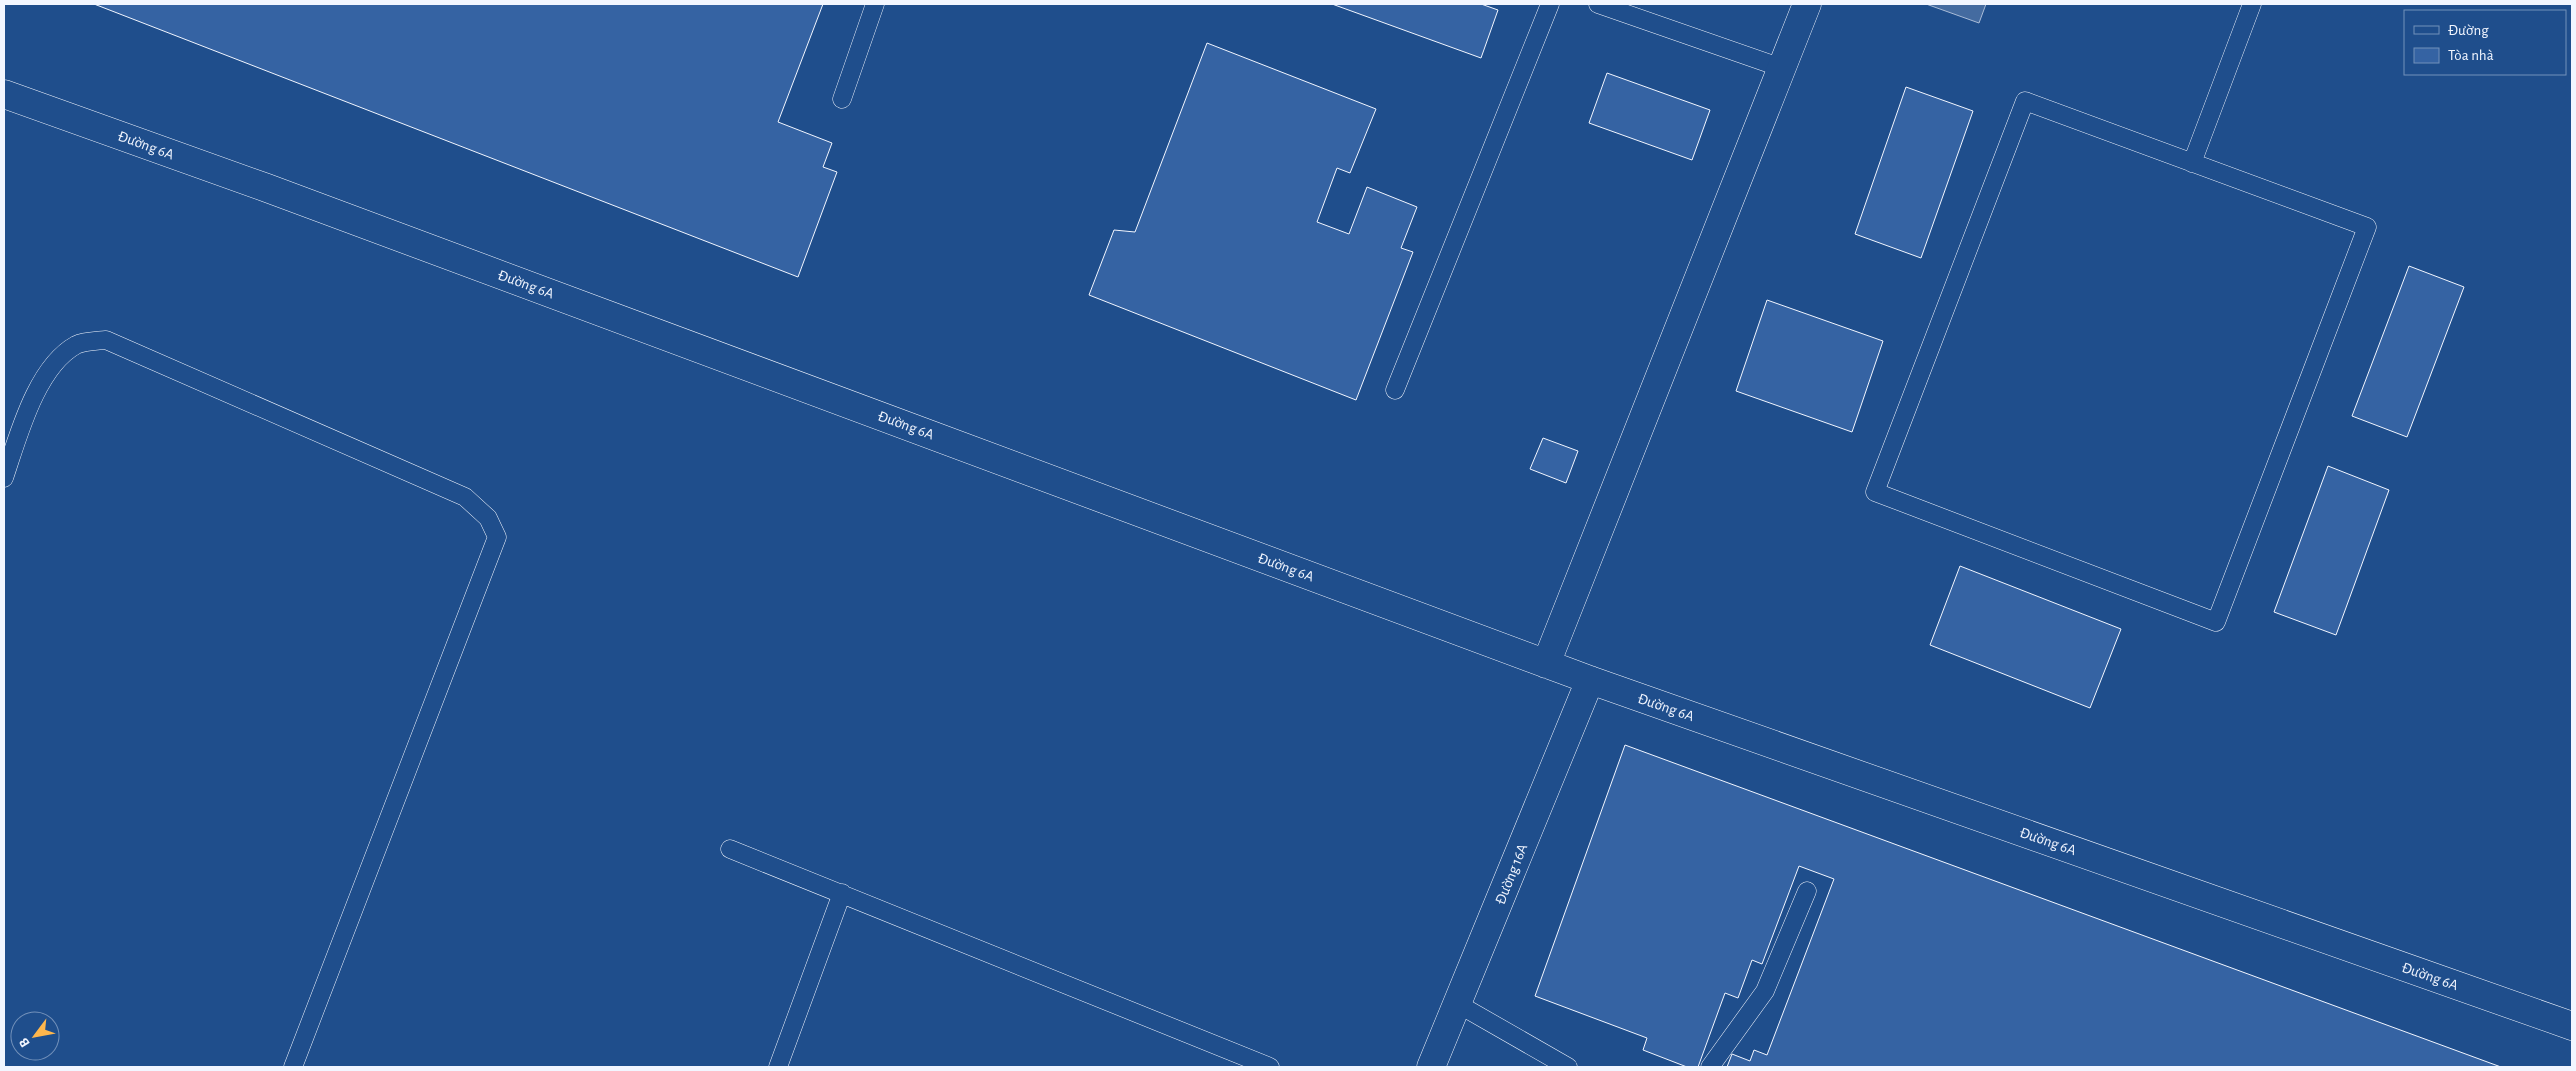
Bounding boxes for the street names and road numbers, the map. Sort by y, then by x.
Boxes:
street label: Đường 6A [116,128,176,163]
street label: Đường 6A [496,267,556,302]
street label: Đường 6A [876,408,936,443]
street label: Đường 6A [1256,550,1316,585]
street label: Đường 6A [1636,691,1696,724]
street label: Đường 6A [2018,825,2078,858]
street label: Đường 16A [1493,841,1530,907]
street label: Đường 6A [2400,960,2460,993]

